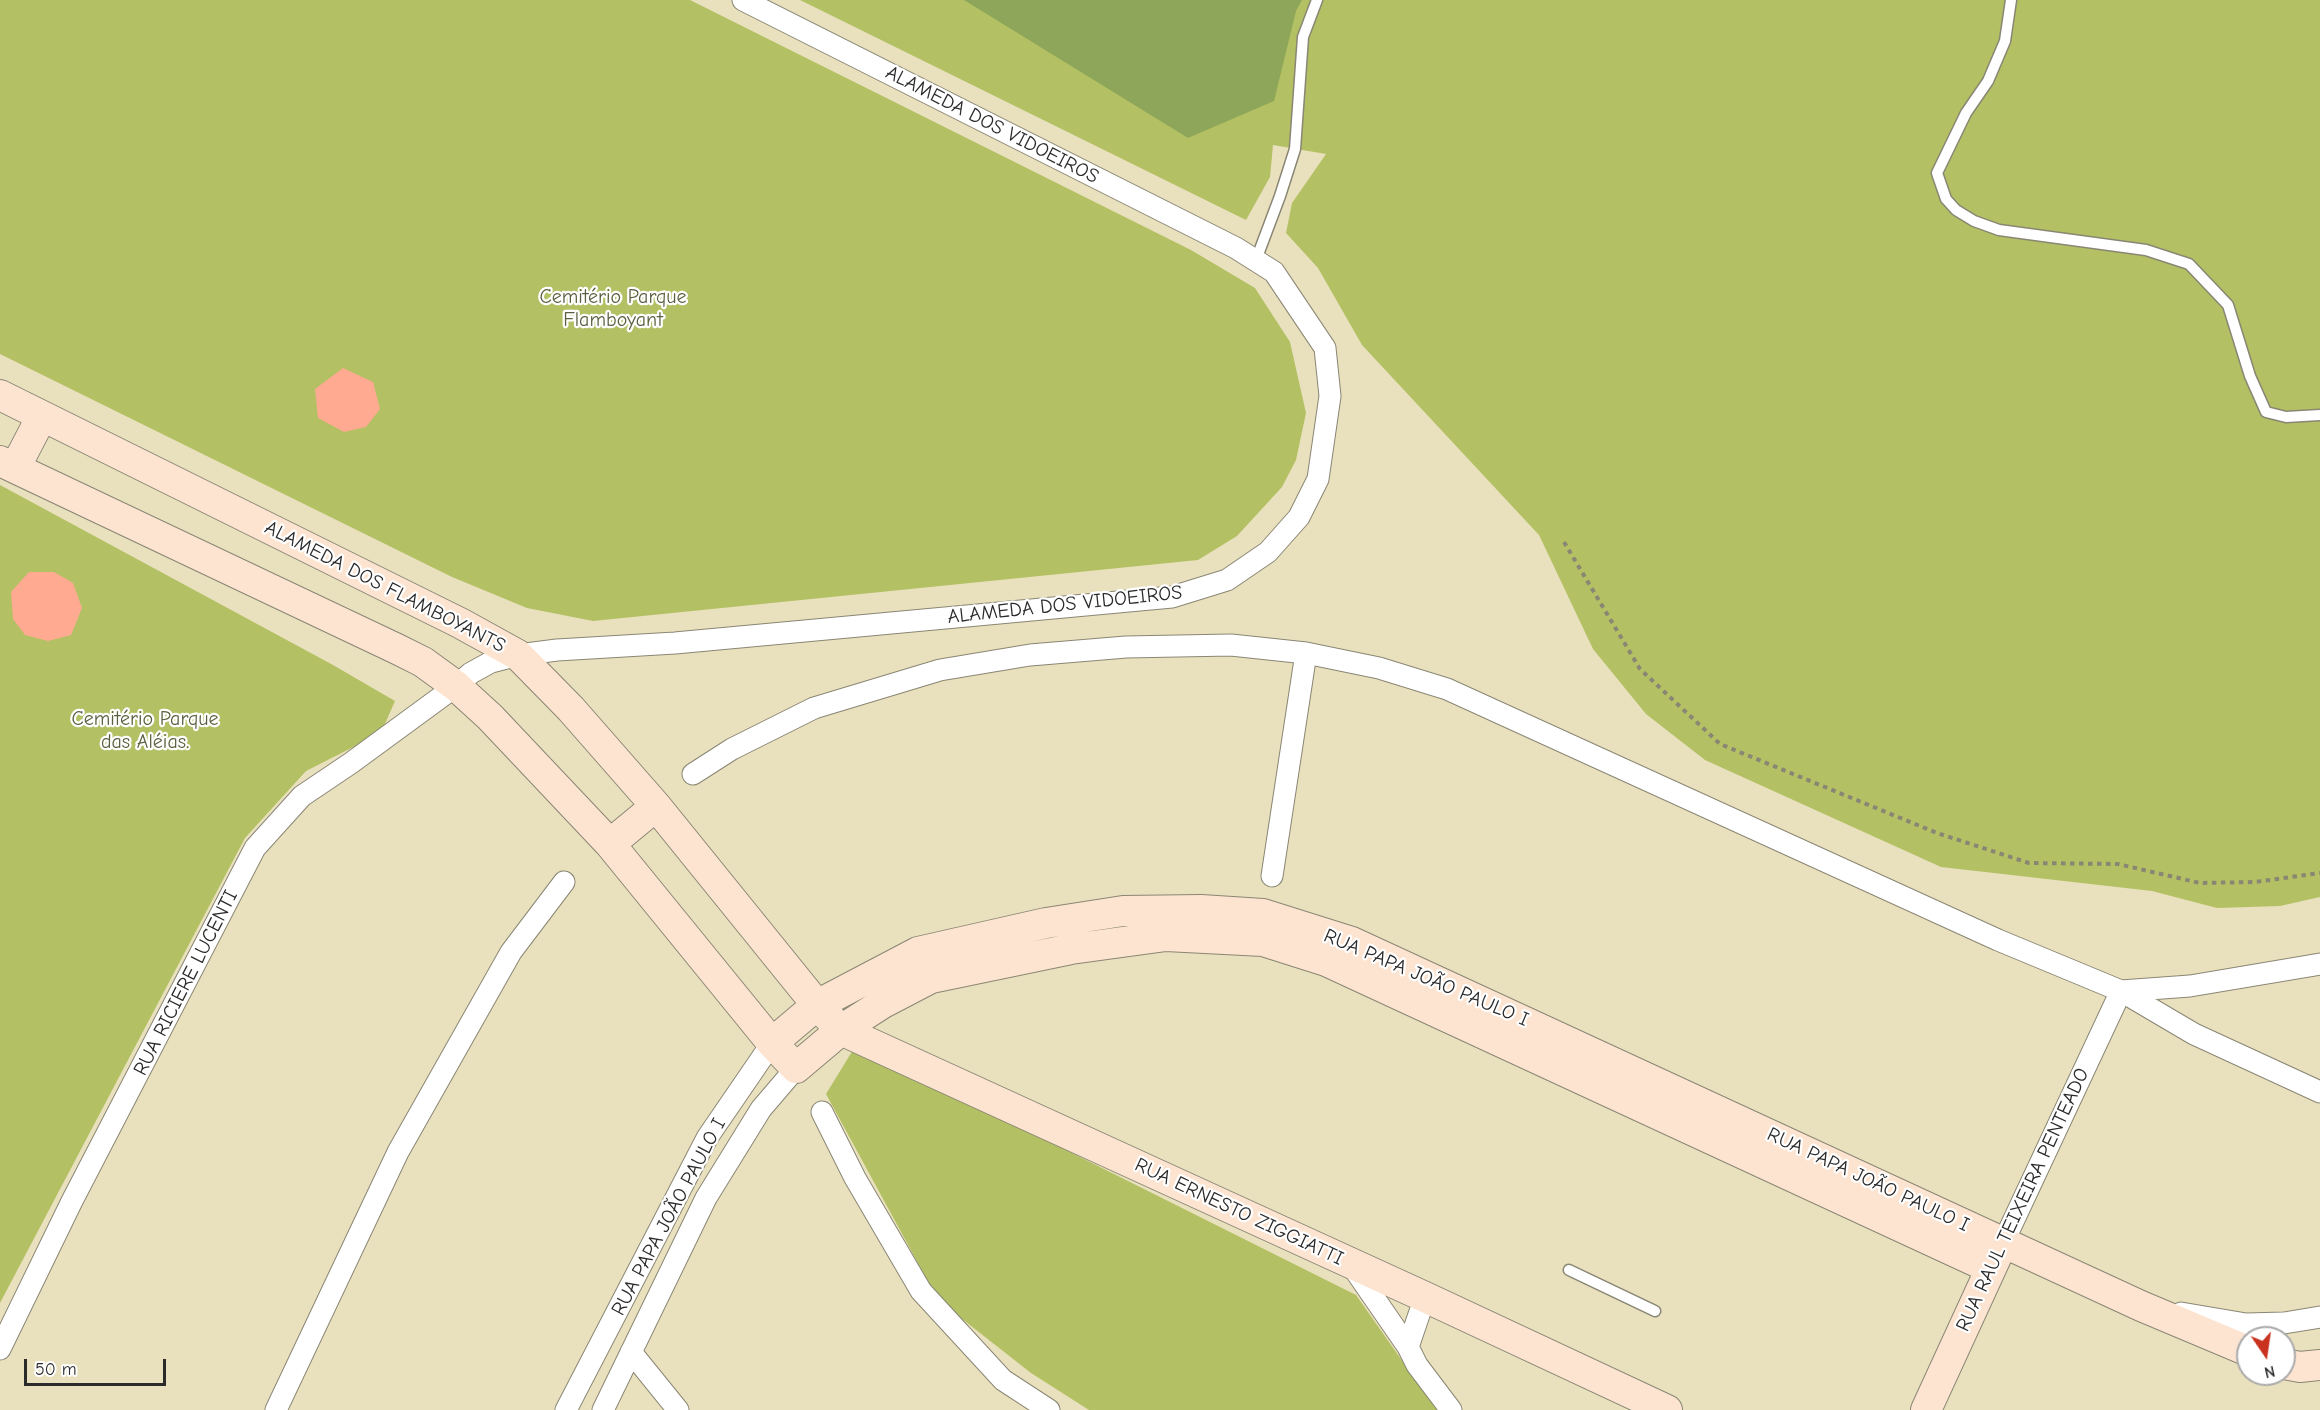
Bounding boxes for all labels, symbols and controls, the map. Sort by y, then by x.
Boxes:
street label: ALAMEDA DOS VIDOEIROS [882,61,1102,189]
park label: Cemitério Parque Flamboyant [539,285,687,332]
street label: ALAMEDA DOS FLAMBOYANTS [261,516,509,658]
street label: ALAMEDA DOS VIDOEIROS [946,581,1184,629]
park label: Cemitério Parque das Aléias. [71,707,219,754]
street label: RUA RICIERE LUCENTI [129,886,243,1080]
street label: RUA PAPA JOÃO PAULO I [1320,924,1532,1032]
street label: RUA RAUL TEIXEIRA PENTEADO [1951,1064,2095,1336]
street label: RUA PAPA JOÃO PAULO I [607,1114,731,1320]
street label: RUA PAPA JOÃO PAULO I [1763,1123,1973,1237]
street label: RUA ERNESTO ZIGGIATTI [1131,1153,1347,1271]
north arrow [2236,1326,2296,1386]
scale bar [27,1347,170,1385]
text: 50 m [35,1359,77,1380]
text: N [2262,1362,2277,1382]

